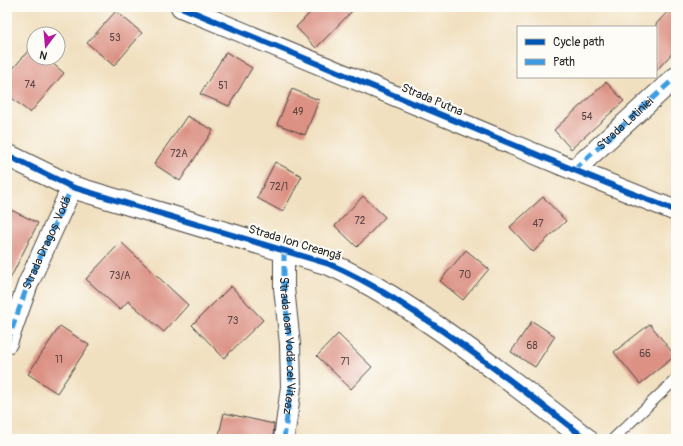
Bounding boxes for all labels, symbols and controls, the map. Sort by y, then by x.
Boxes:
north arrow [26,26,66,66]
legend [517,26,657,78]
house number: 53 [110,32,121,44]
text: Cycle path [553,35,605,50]
text: N [37,48,49,62]
text: Path [553,55,575,70]
house number: 74 [24,79,36,91]
house number: 51 [218,80,228,92]
street label: Strada Putna [399,80,466,120]
street label: Strada Latiniei [593,94,657,153]
house number: 49 [293,106,303,118]
house number: 54 [581,111,593,123]
house number: 72A [170,148,188,160]
house number: 72/1 [270,181,288,193]
street label: Strada Dragoș Vodă [19,193,75,291]
house number: 72 [355,215,366,227]
house number: 47 [532,218,544,230]
street label: Strada Ion Creangă [247,222,343,264]
house number: 70 [459,269,471,281]
house number: 73/A [110,270,131,282]
street label: Strada Ioan Vodă cel Viteaz [277,277,299,415]
house number: 73 [228,315,239,327]
house number: 68 [527,340,537,352]
house number: 66 [639,348,651,360]
house number: 11 [55,354,63,366]
house number: 71 [340,356,350,368]

